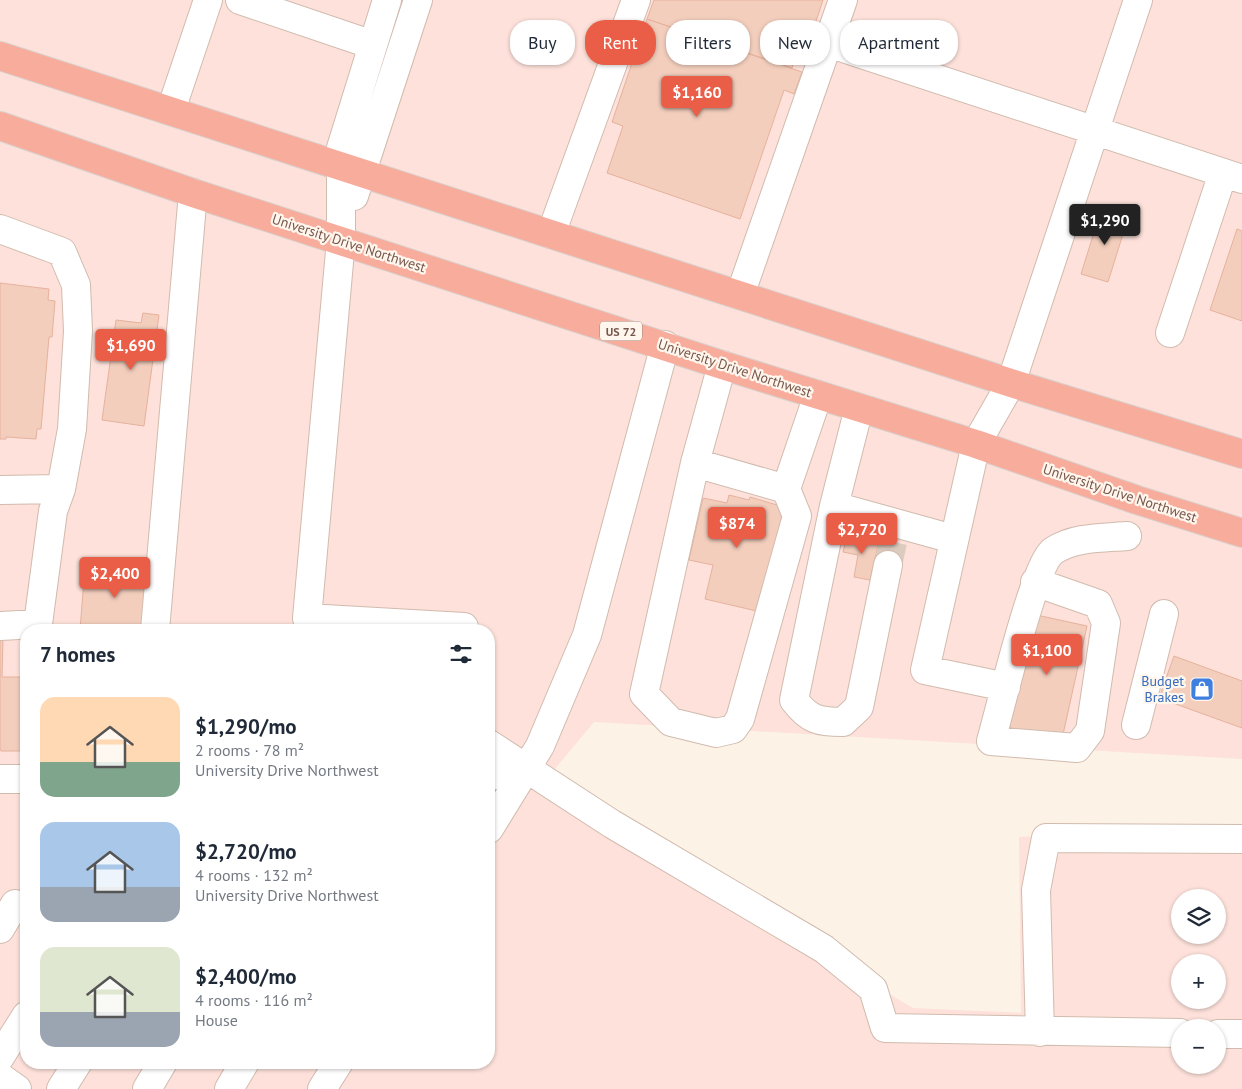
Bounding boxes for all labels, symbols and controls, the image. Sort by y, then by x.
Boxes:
chip: Buy [510,20,575,65]
chip: Rent [585,20,656,65]
chip: Filters [666,20,750,65]
chip: New [760,20,830,65]
chip: Apartment [840,20,958,65]
pin: $1,160 [656,76,738,118]
text: $1,160 [672,82,722,102]
pin: $1,290 [1064,204,1146,246]
street label: University Drive Northwest [270,210,428,276]
text: $1,290 [1080,210,1130,230]
road number: US 72 [600,322,642,341]
pin: $1,690 [90,328,172,371]
text: $1,690 [106,335,156,355]
street label: University Drive Northwest [656,335,814,401]
street label: University Drive Northwest [1041,460,1199,526]
pin: $874 [707,506,767,549]
pin: $2,720 [821,512,903,555]
text: $874 [719,513,755,533]
text: $2,720 [837,519,887,539]
pin: $2,400 [74,556,156,599]
text: $2,400 [90,563,140,583]
pin: $1,100 [1006,634,1088,676]
icon: filters [447,640,475,668]
text: $1,100 [1022,640,1072,660]
text: 7 homes [40,641,115,668]
place label: Budget Brakes [1141,672,1184,706]
shop icon: Budget Brakes [1189,676,1215,702]
text: $1,290/mo [195,713,297,740]
icon: home [80,717,140,777]
text: 2 rooms · 78 m² [195,740,304,760]
text: University Drive Northwest [195,760,379,780]
text: $2,720/mo [195,838,297,865]
icon: home [80,842,140,902]
text: 4 rooms · 132 m² [195,865,313,885]
text: University Drive Northwest [195,885,379,905]
map controls [1171,889,1226,1074]
button: layers [1171,889,1226,944]
button: + [1171,954,1226,1009]
text: $2,400/mo [195,963,297,990]
icon: home [80,967,140,1027]
text: 4 rooms · 116 m² [195,990,313,1010]
text: House [195,1010,238,1030]
button: − [1171,1019,1226,1074]

